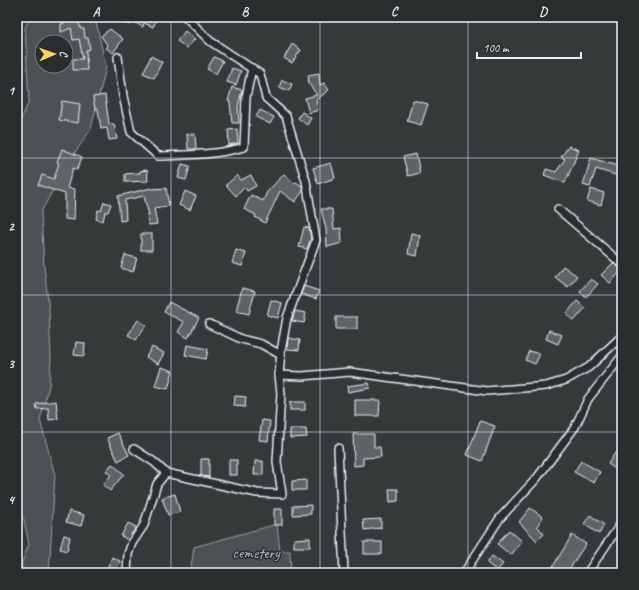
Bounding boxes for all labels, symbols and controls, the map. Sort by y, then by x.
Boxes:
text: A [93,4,101,20]
text: B [242,4,250,20]
text: C [391,4,399,20]
text: D [539,4,548,20]
north arrow [34,34,74,74]
scale bar [477,34,581,60]
text: 100 m [483,40,510,56]
text: С [57,51,71,58]
text: 1 [8,83,16,99]
text: 2 [8,219,15,235]
text: 3 [8,356,15,372]
text: 4 [8,492,16,508]
park label: cemetery [232,543,281,563]

